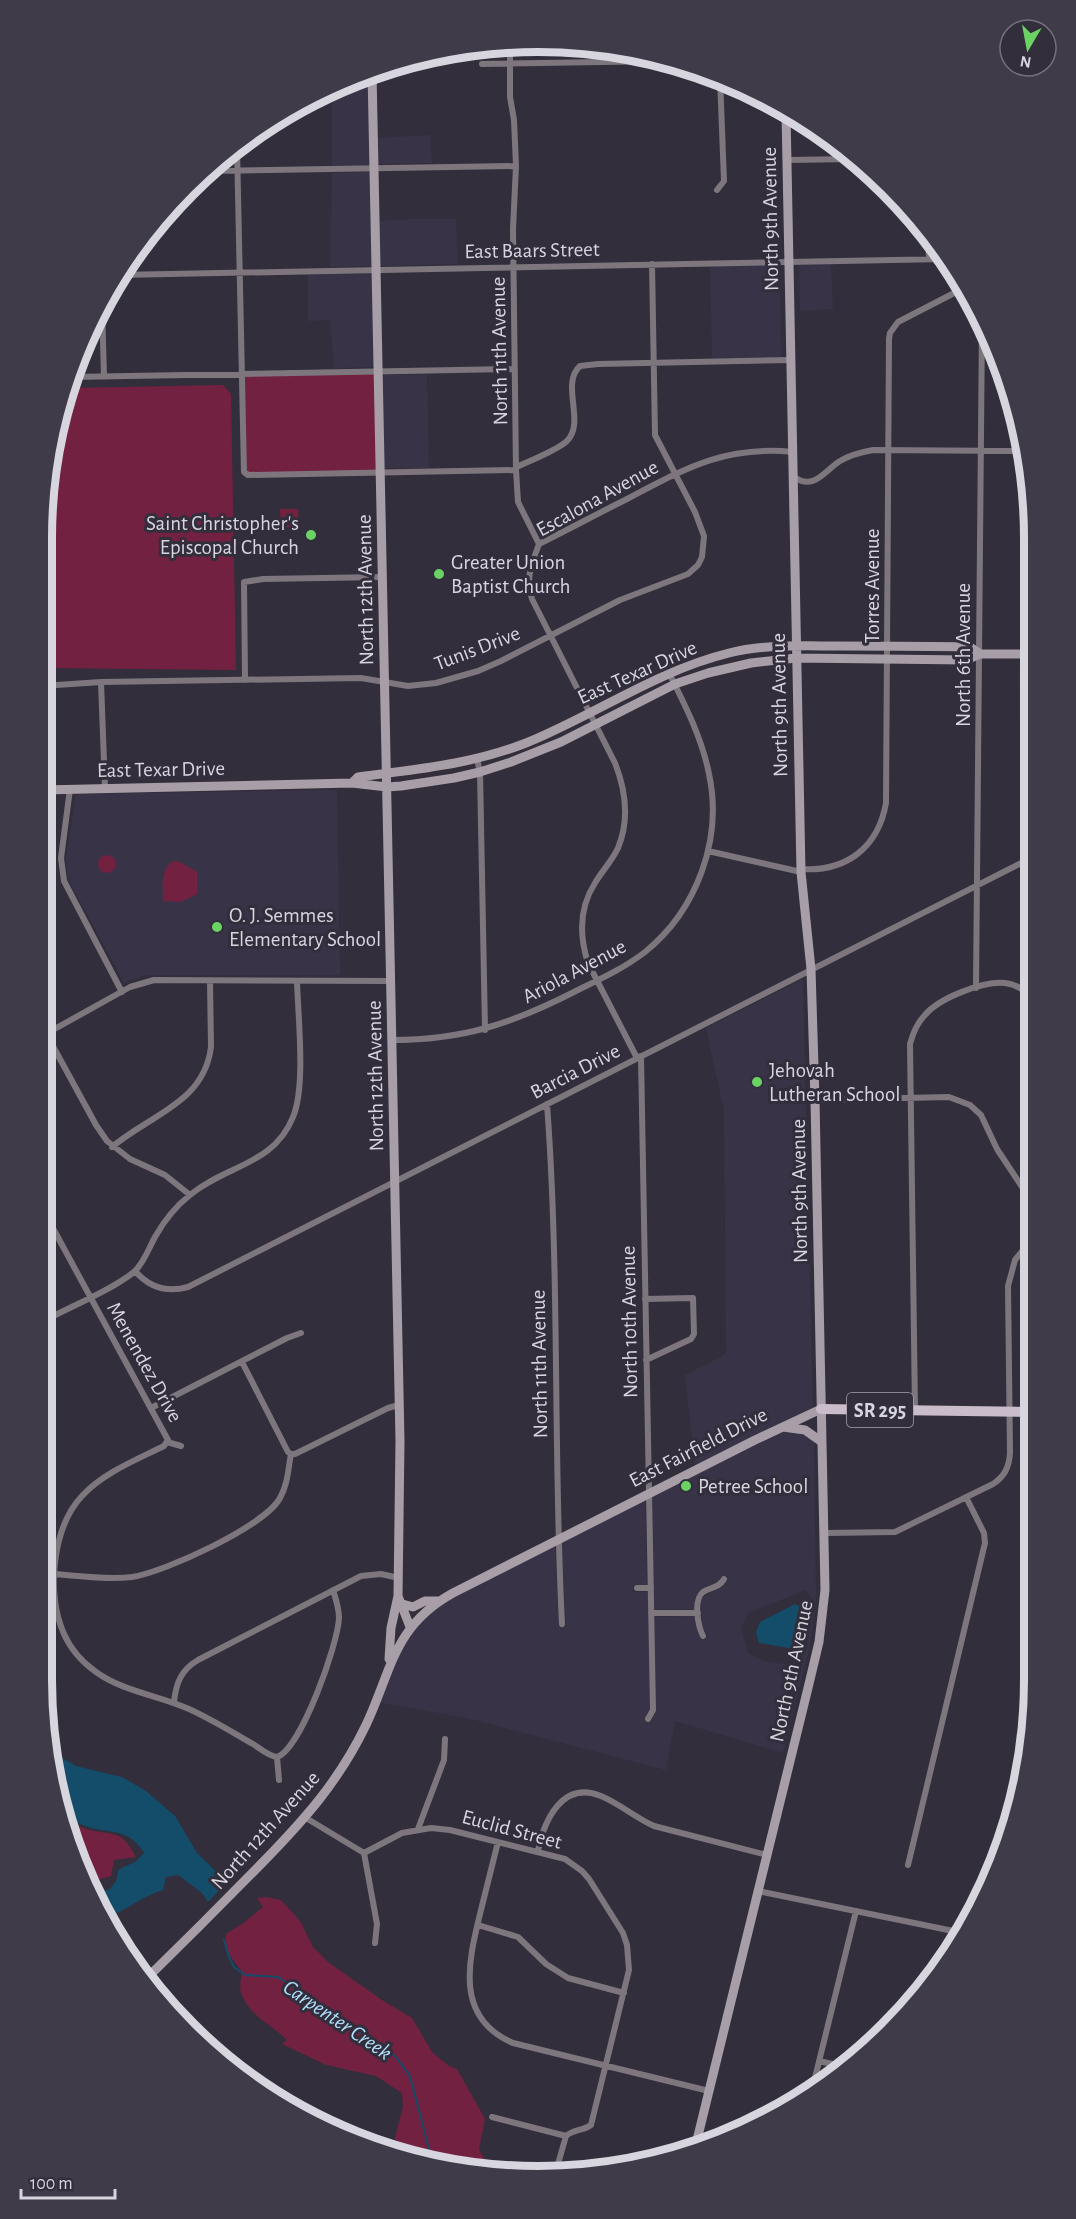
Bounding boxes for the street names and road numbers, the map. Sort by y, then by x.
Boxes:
street label: North 9th Avenue [759,147,782,291]
street label: East Baars Street [464,239,600,262]
street label: North 11th Avenue [488,276,511,425]
street label: Escalona Avenue [533,456,662,541]
street label: North 12th Avenue [354,514,377,666]
street label: Torres Avenue [862,529,883,643]
street label: North 6th Avenue [953,583,974,727]
street label: Tunis Drive [431,623,523,674]
street label: North 9th Avenue [768,633,791,777]
street label: East Texar Drive [574,637,700,708]
street label: East Texar Drive [97,758,225,781]
street label: Ariola Avenue [519,935,629,1007]
street label: North 12th Avenue [364,1000,387,1152]
street label: Barcia Drive [527,1040,623,1103]
street label: North 9th Avenue [788,1119,811,1263]
street label: North 10th Avenue [618,1246,641,1398]
street label: North 11th Avenue [528,1289,551,1438]
street label: Menendez Drive [103,1299,186,1426]
road number: SR 295 [847,1393,913,1427]
street label: East Fairfield Drive [626,1404,771,1491]
street label: North 9th Avenue [766,1598,817,1744]
street label: North 12th Avenue [207,1767,324,1893]
street label: Euclid Street [460,1806,564,1853]

